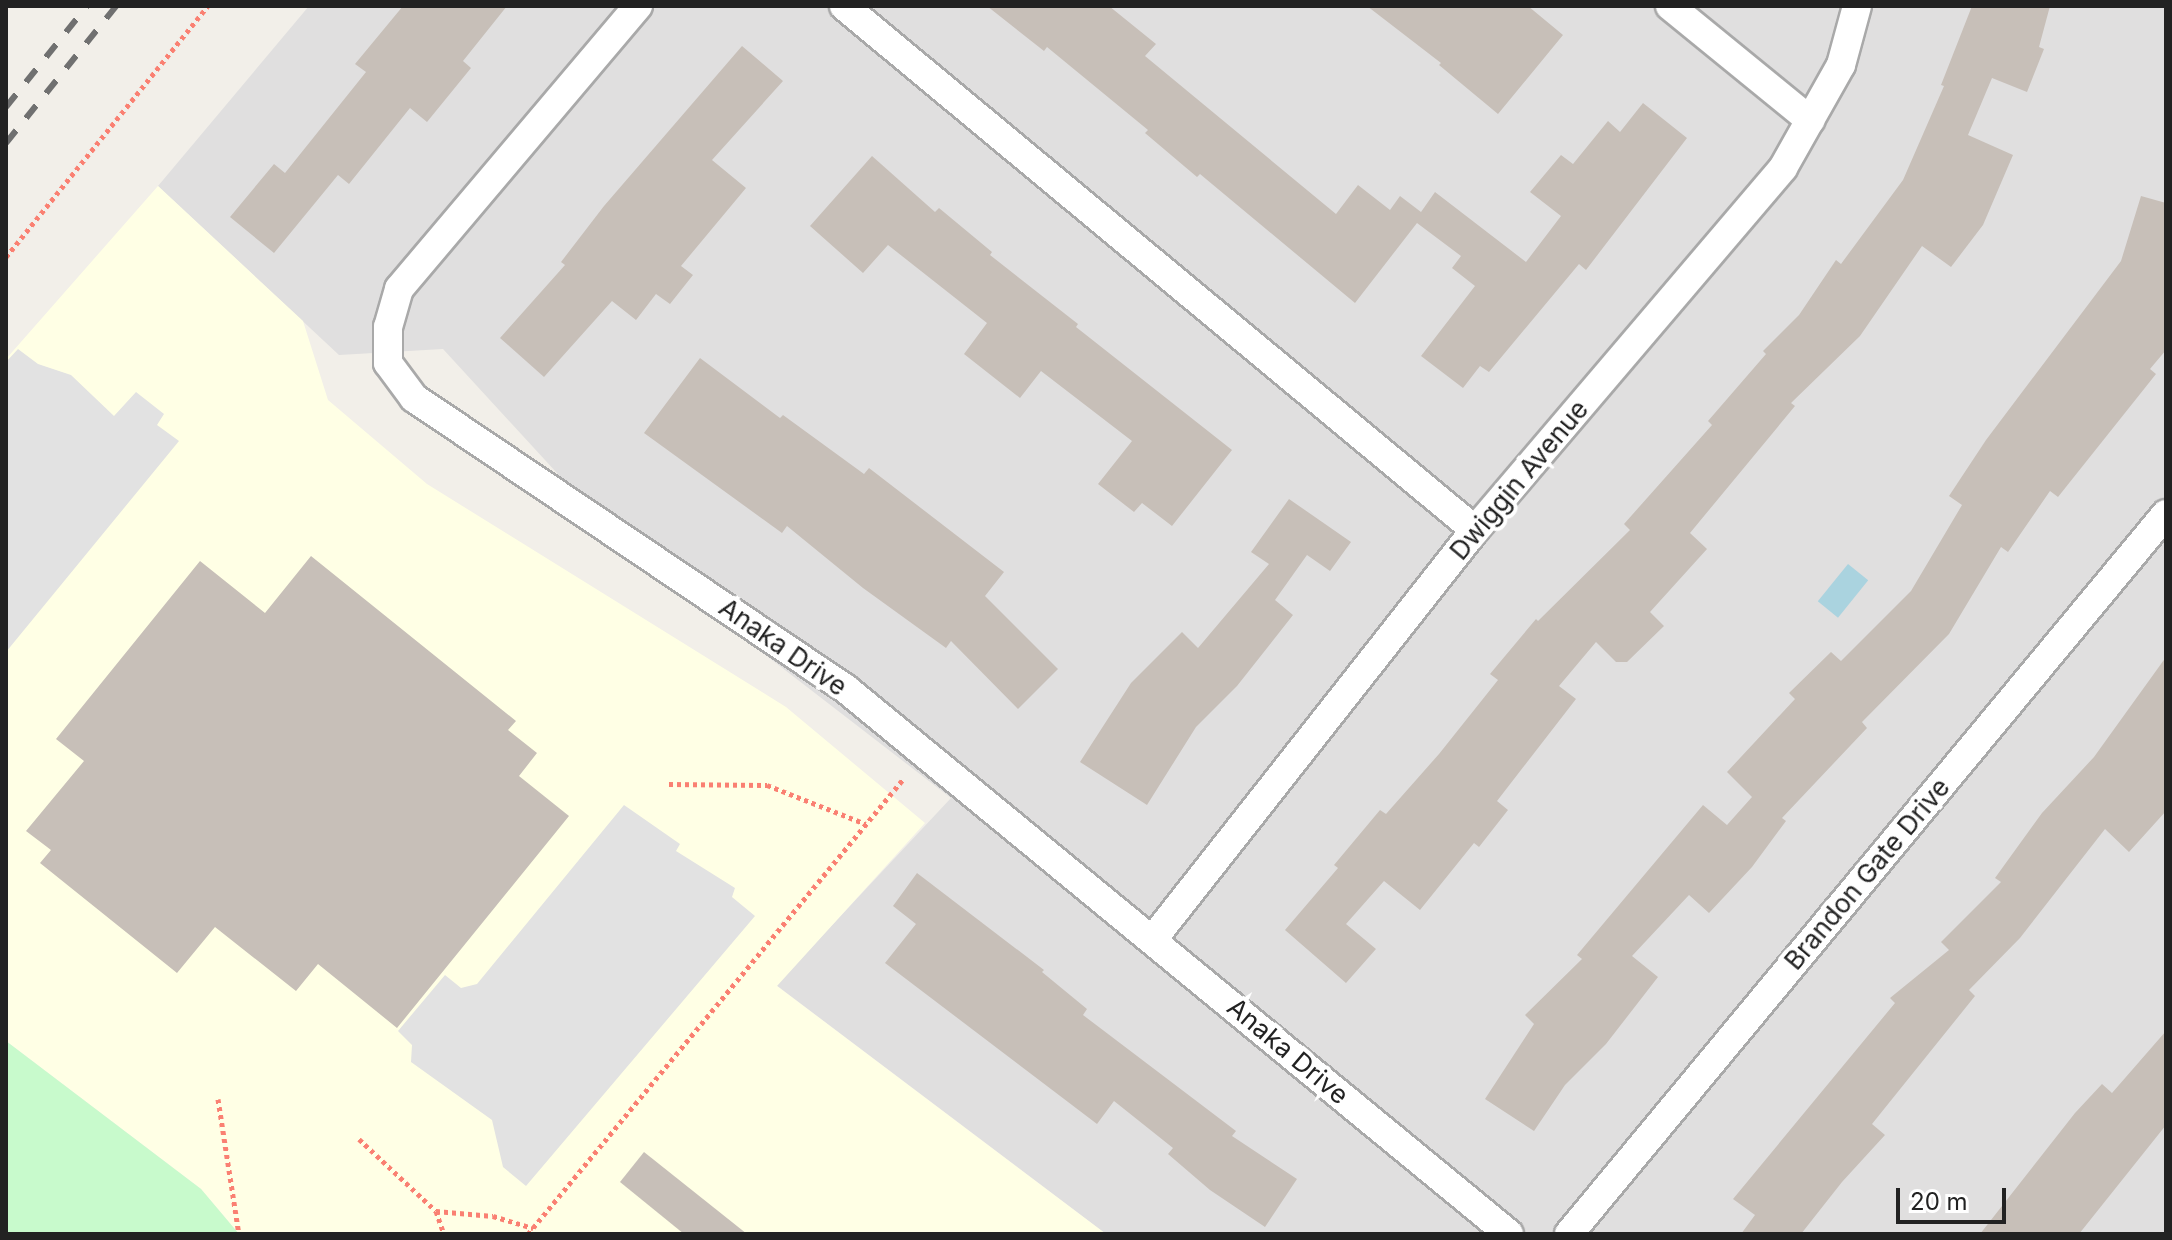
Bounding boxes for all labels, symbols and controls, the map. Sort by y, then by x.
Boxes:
street label: Dwiggin Avenue [1443,394,1595,566]
street label: Anaka Drive [713,592,853,702]
street label: Brandon Gate Drive [1778,772,1956,976]
street label: Anaka Drive [1221,991,1355,1111]
scale bar [1900,1172,2010,1222]
text: 20 m [1910,1187,1968,1216]

